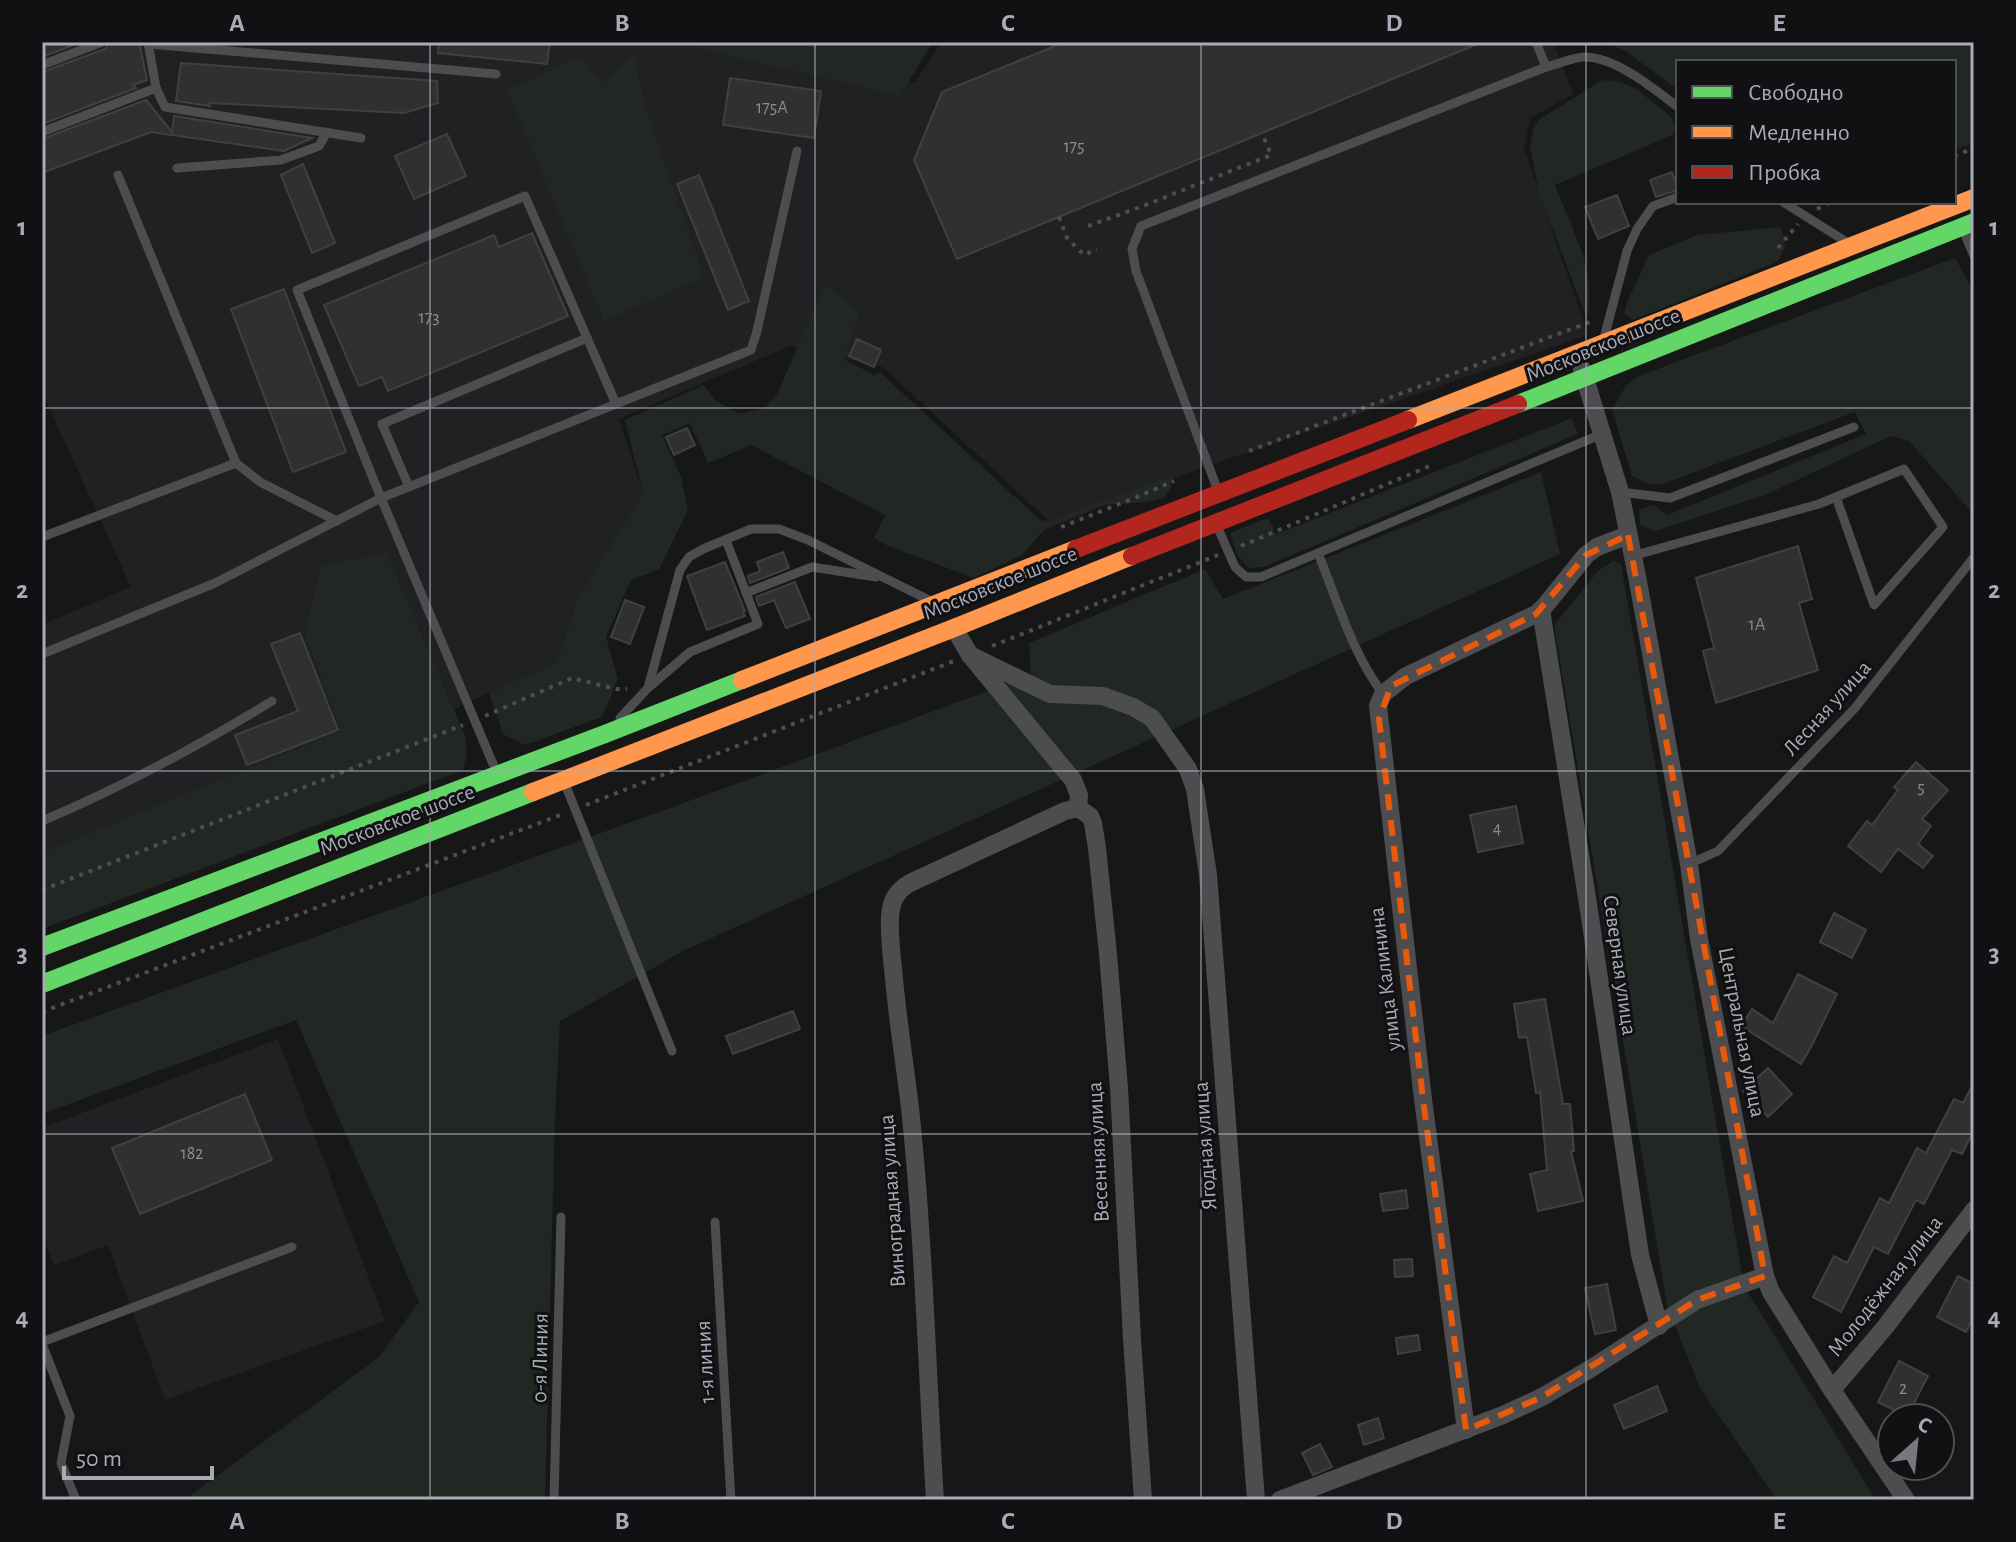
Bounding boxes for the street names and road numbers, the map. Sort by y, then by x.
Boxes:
street label: Московское шоссе [1523,304,1683,386]
street label: Московское шоссе [920,542,1080,624]
street label: Лесная улица [1779,656,1875,760]
street label: Московское шоссе [316,780,478,860]
street label: Северная улица [1599,894,1641,1036]
street label: улица Калинина [1365,906,1405,1053]
street label: Центральная улица [1715,945,1769,1119]
street label: Весенняя улица [1083,1081,1113,1223]
street label: Ягодная улица [1190,1081,1220,1211]
street label: Виноградная улица [875,1114,909,1288]
street label: Молодёжная улица [1823,1211,1947,1361]
street label: 0-я Линия [528,1313,552,1403]
street label: 1-я линия [692,1320,718,1404]

